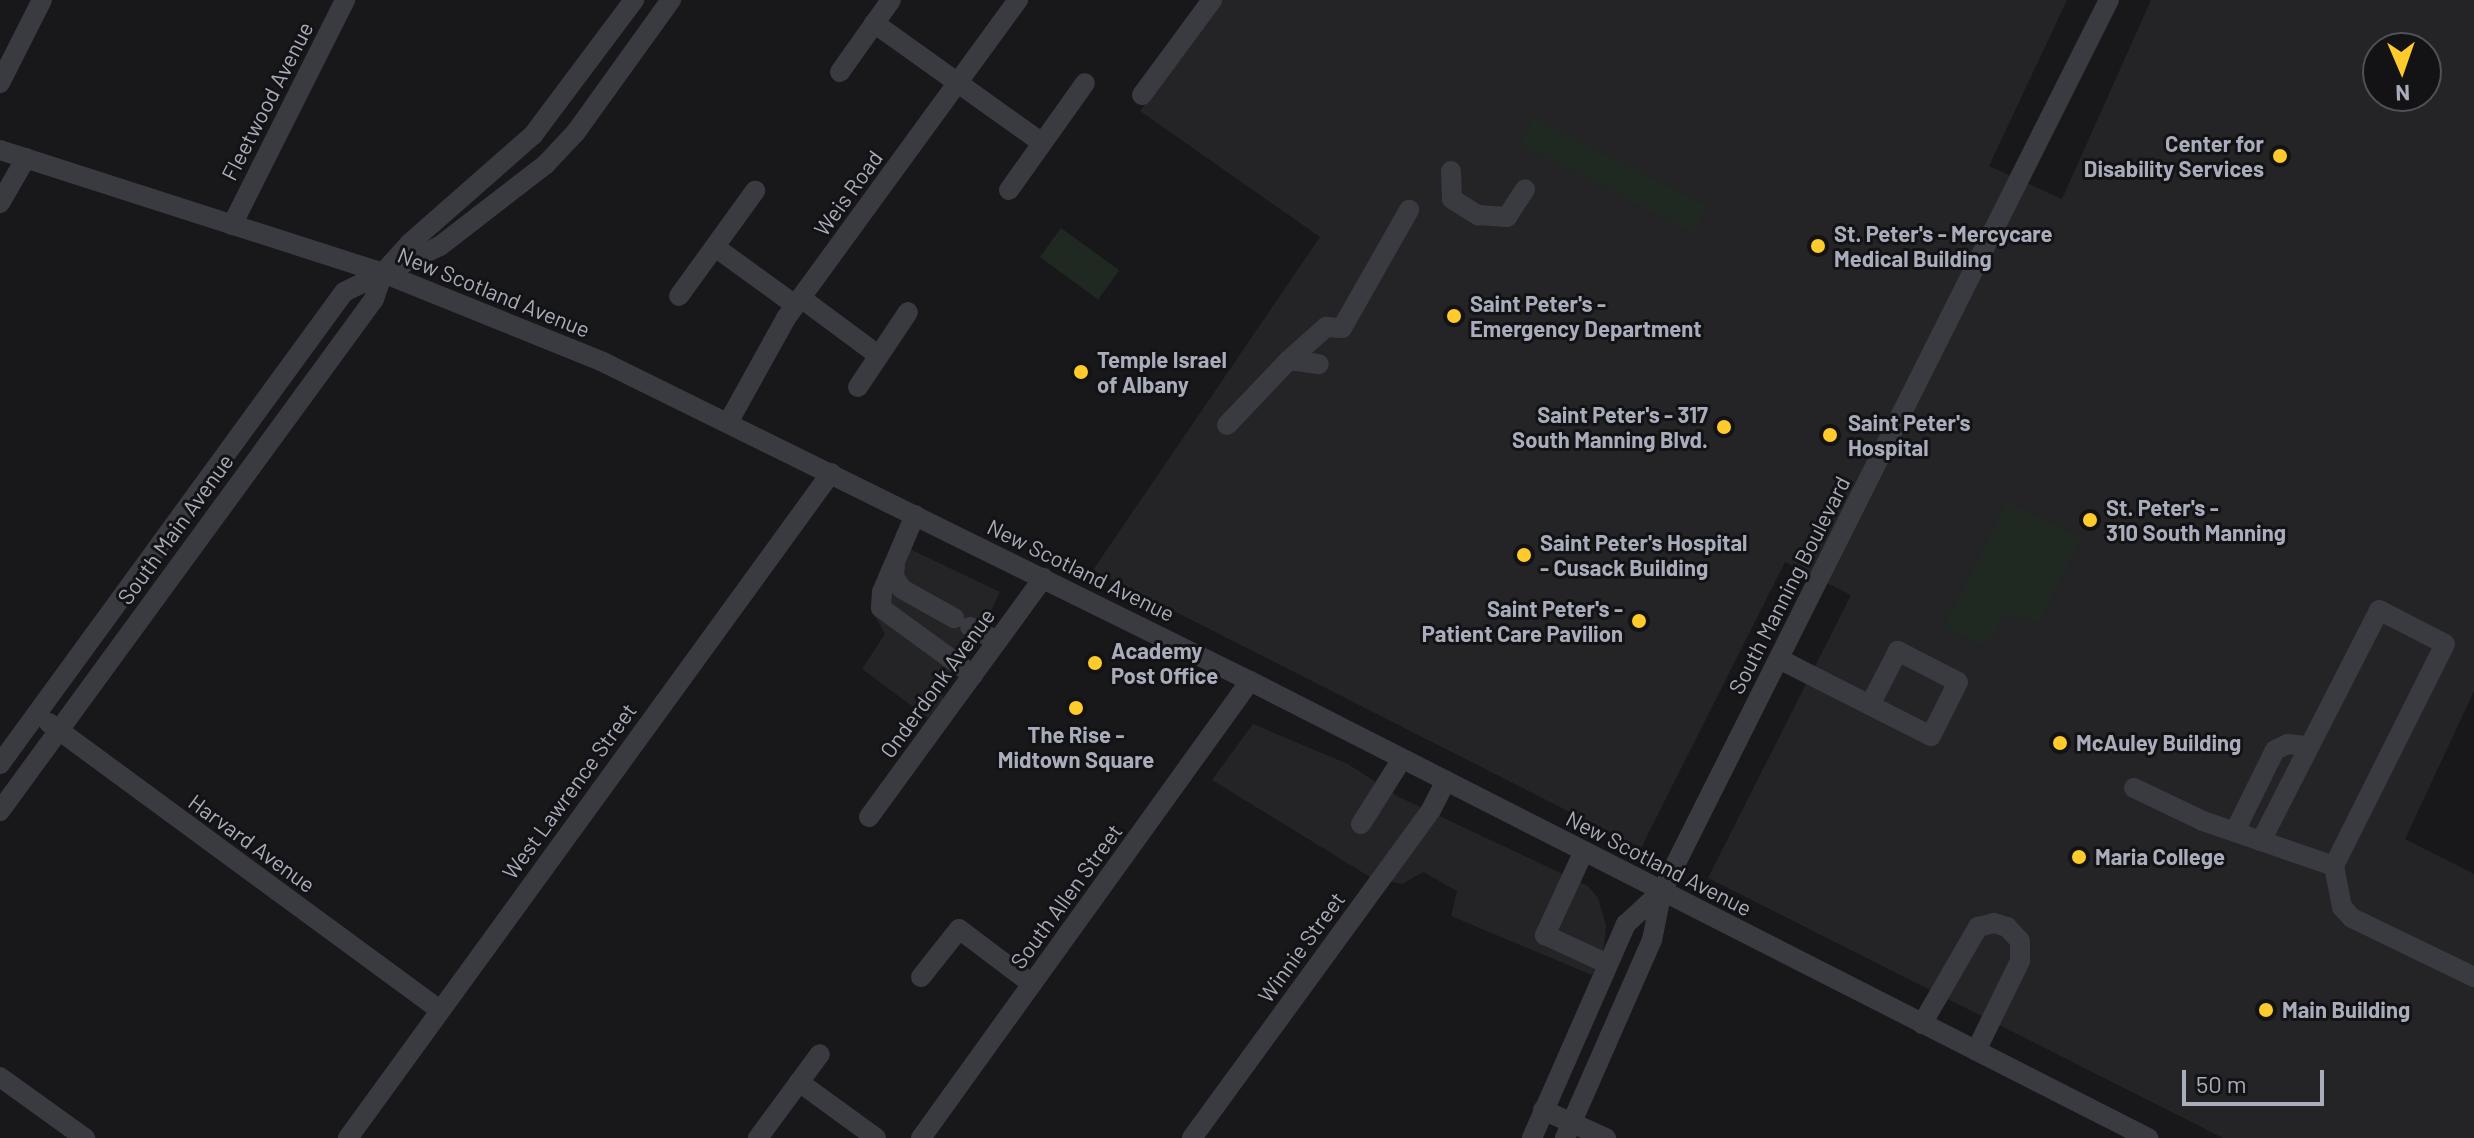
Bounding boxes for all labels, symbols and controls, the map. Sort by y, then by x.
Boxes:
street label: Fleetwood Avenue [216,17,318,185]
north arrow [2362,32,2442,112]
text: N [2395,81,2411,107]
place label: Center for Disability Services [2084,130,2264,182]
street label: Weis Road [808,145,888,241]
marker: Center for Disability Services [2271,147,2289,165]
place label: St. Peter's - Mercycare Medical Building [1834,220,2052,272]
marker: St. Peter's - Mercycare Medical Building [1809,237,1827,255]
street label: New Scotland Avenue [394,241,594,343]
place label: Saint Peter's - Emergency Department [1470,290,1702,342]
marker: Saint Peter's - Emergency Department [1445,307,1463,325]
place label: Temple Israel of Albany [1097,346,1227,398]
marker: Temple Israel of Albany [1072,363,1090,381]
place label: Saint Peter's - 317 South Manning Blvd. [1512,401,1708,452]
place label: Saint Peter's Hospital [1848,409,1970,460]
marker: Saint Peter's - 317 South Manning Blvd. [1715,418,1733,436]
marker: Saint Peter's Hospital [1819,424,1841,446]
street label: South Main Avenue [112,449,238,609]
street label: South Manning Boulevard [1723,472,1855,698]
place label: St. Peter's - 310 South Manning [2106,494,2286,546]
marker: St. Peter's - 310 South Manning [2081,511,2099,529]
street label: New Scotland Avenue [983,513,1179,627]
place label: Saint Peter's Hospital - Cusack Building [1540,529,1747,580]
marker: Saint Peter's Hospital - Cusack Building [1515,546,1533,564]
place label: Saint Peter's - Patient Care Pavilion [1422,595,1623,646]
street label: Onderdonk Avenue [874,603,1000,763]
marker: Saint Peter's - Patient Care Pavilion [1630,612,1648,630]
place label: Academy Post Office [1111,637,1218,688]
marker: Academy Post Office [1086,654,1104,672]
street label: West Lawrence Street [496,698,642,884]
marker: The Rise - Midtown Square [1067,699,1085,717]
place label: The Rise - Midtown Square [998,721,1154,772]
place label: McAuley Building [2076,730,2241,756]
marker: McAuley Building [2051,734,2069,752]
street label: Harvard Avenue [184,788,320,898]
street label: New Scotland Avenue [1562,805,1756,921]
street label: South Allen Street [1005,818,1127,974]
place label: Maria College [2095,844,2225,870]
marker: Maria College [2070,848,2088,866]
street label: Winnie Street [1252,886,1350,1008]
place label: Main Building [2282,997,2410,1023]
marker: Main Building [2257,1001,2275,1019]
scale bar [2186,1054,2328,1104]
text: 50 m [2196,1069,2247,1098]

